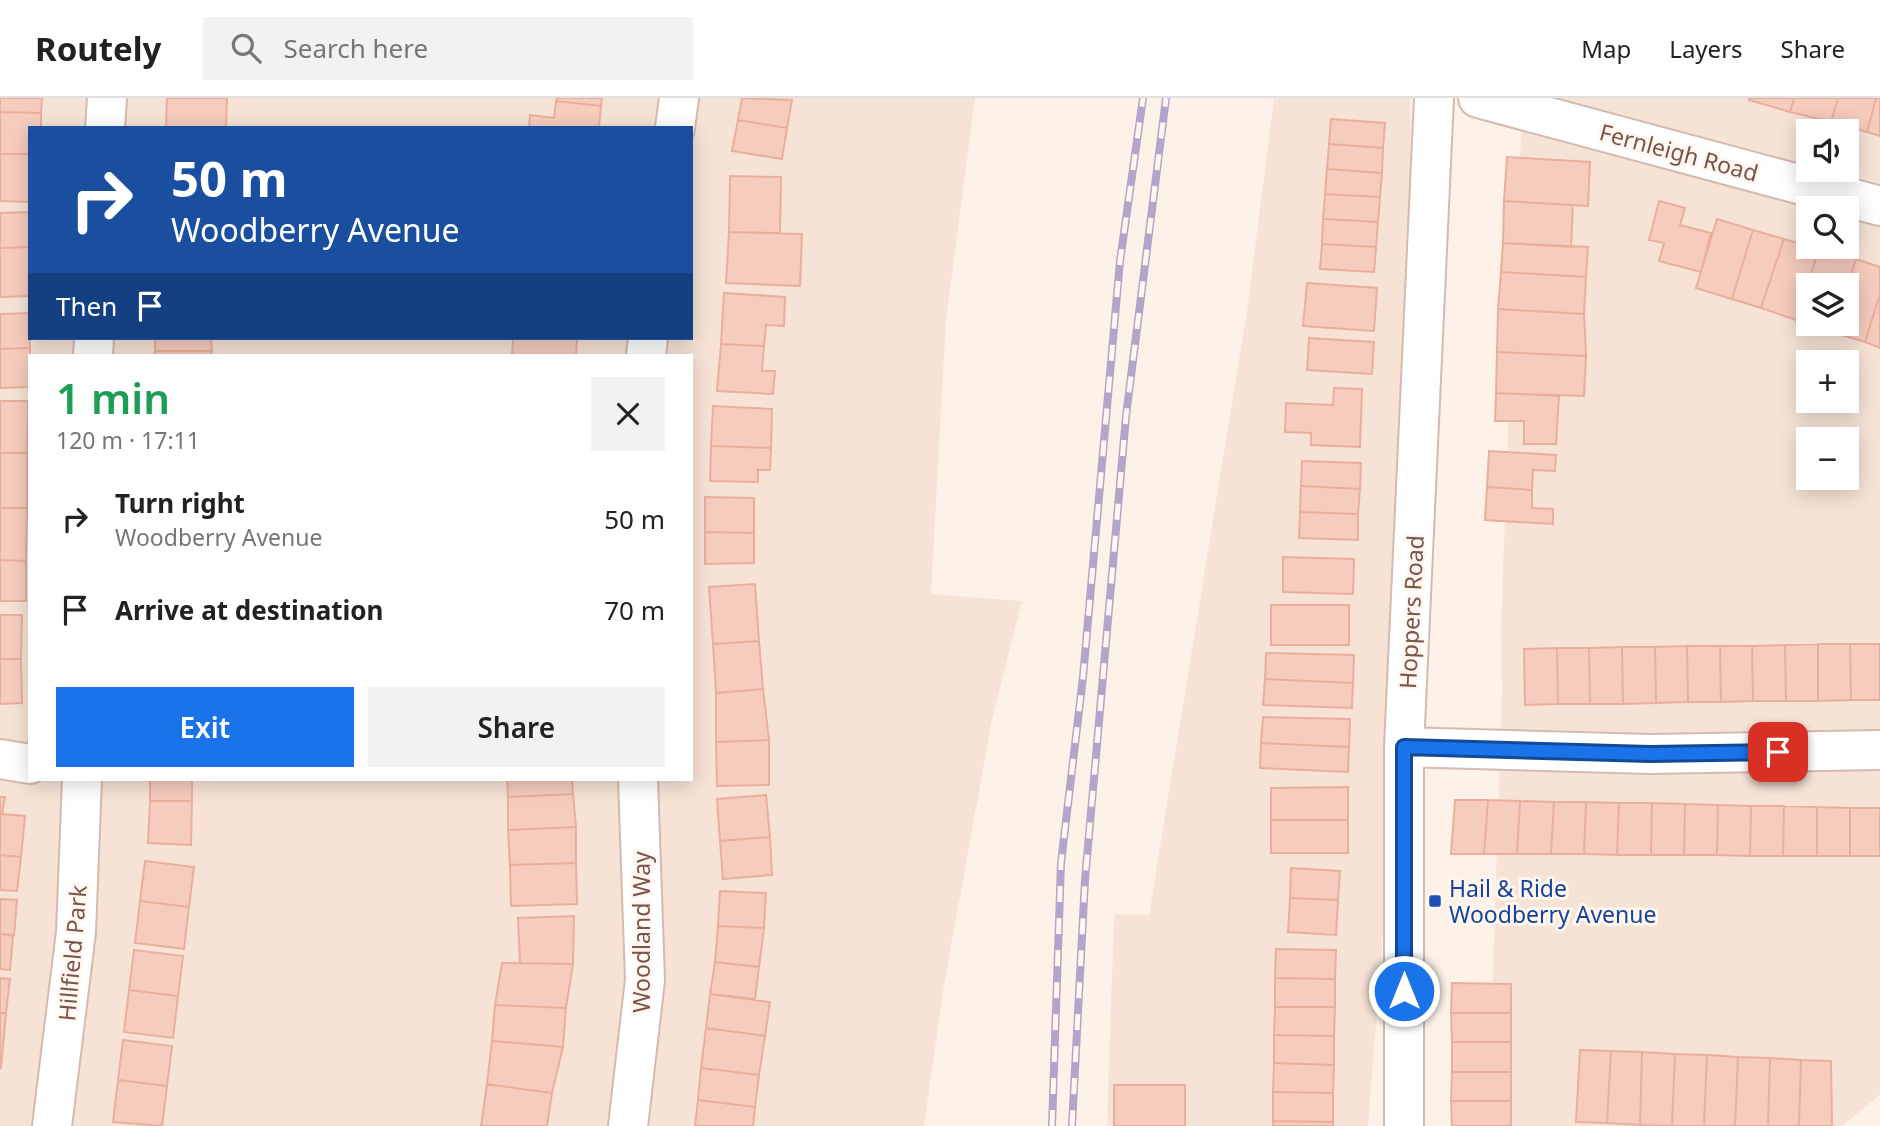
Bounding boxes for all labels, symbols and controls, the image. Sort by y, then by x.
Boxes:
search box [203,17,693,80]
text: Routely [35,26,161,71]
icon: search [227,29,265,67]
text: Search here [283,30,428,66]
text: Map [1581,32,1631,65]
text: Layers [1669,32,1743,65]
text: Share [1781,32,1845,65]
street label: Fernleigh Road [1596,115,1762,189]
map controls [1796,119,1859,490]
button: sound [1796,119,1859,182]
text: 50 m [171,145,288,211]
icon: right [56,154,147,245]
button: search [1796,196,1859,259]
text: Woodberry Avenue [171,208,460,251]
button: layers [1796,273,1859,336]
icon: arrive [131,287,169,325]
text: Then [56,288,117,324]
button: + [1796,350,1859,413]
text: 1 min [56,369,170,426]
button: close [591,377,665,451]
text: 120 m · 17:11 [56,424,200,456]
button: − [1796,427,1859,490]
text: Turn right [115,485,245,521]
icon: right [56,500,94,538]
text: 50 m [604,501,665,537]
text: Woodberry Avenue [115,521,322,553]
street label: Hoppers Road [1391,534,1431,690]
icon: arrive [56,591,94,629]
text: Arrive at destination [115,592,384,628]
text: 70 m [604,592,665,628]
button: Exit [56,687,354,767]
button: Share [368,687,665,767]
pin [1748,722,1808,782]
icon: arrive [1759,733,1797,771]
street label: Woodland Way [625,851,657,1013]
place label: Hail & Ride Woodberry Avenue [1449,872,1656,930]
street label: Hillfield Park [50,883,94,1022]
marker: Hail & Ride Woodberry Avenue [1427,893,1443,909]
position arrow [1367,954,1441,1028]

